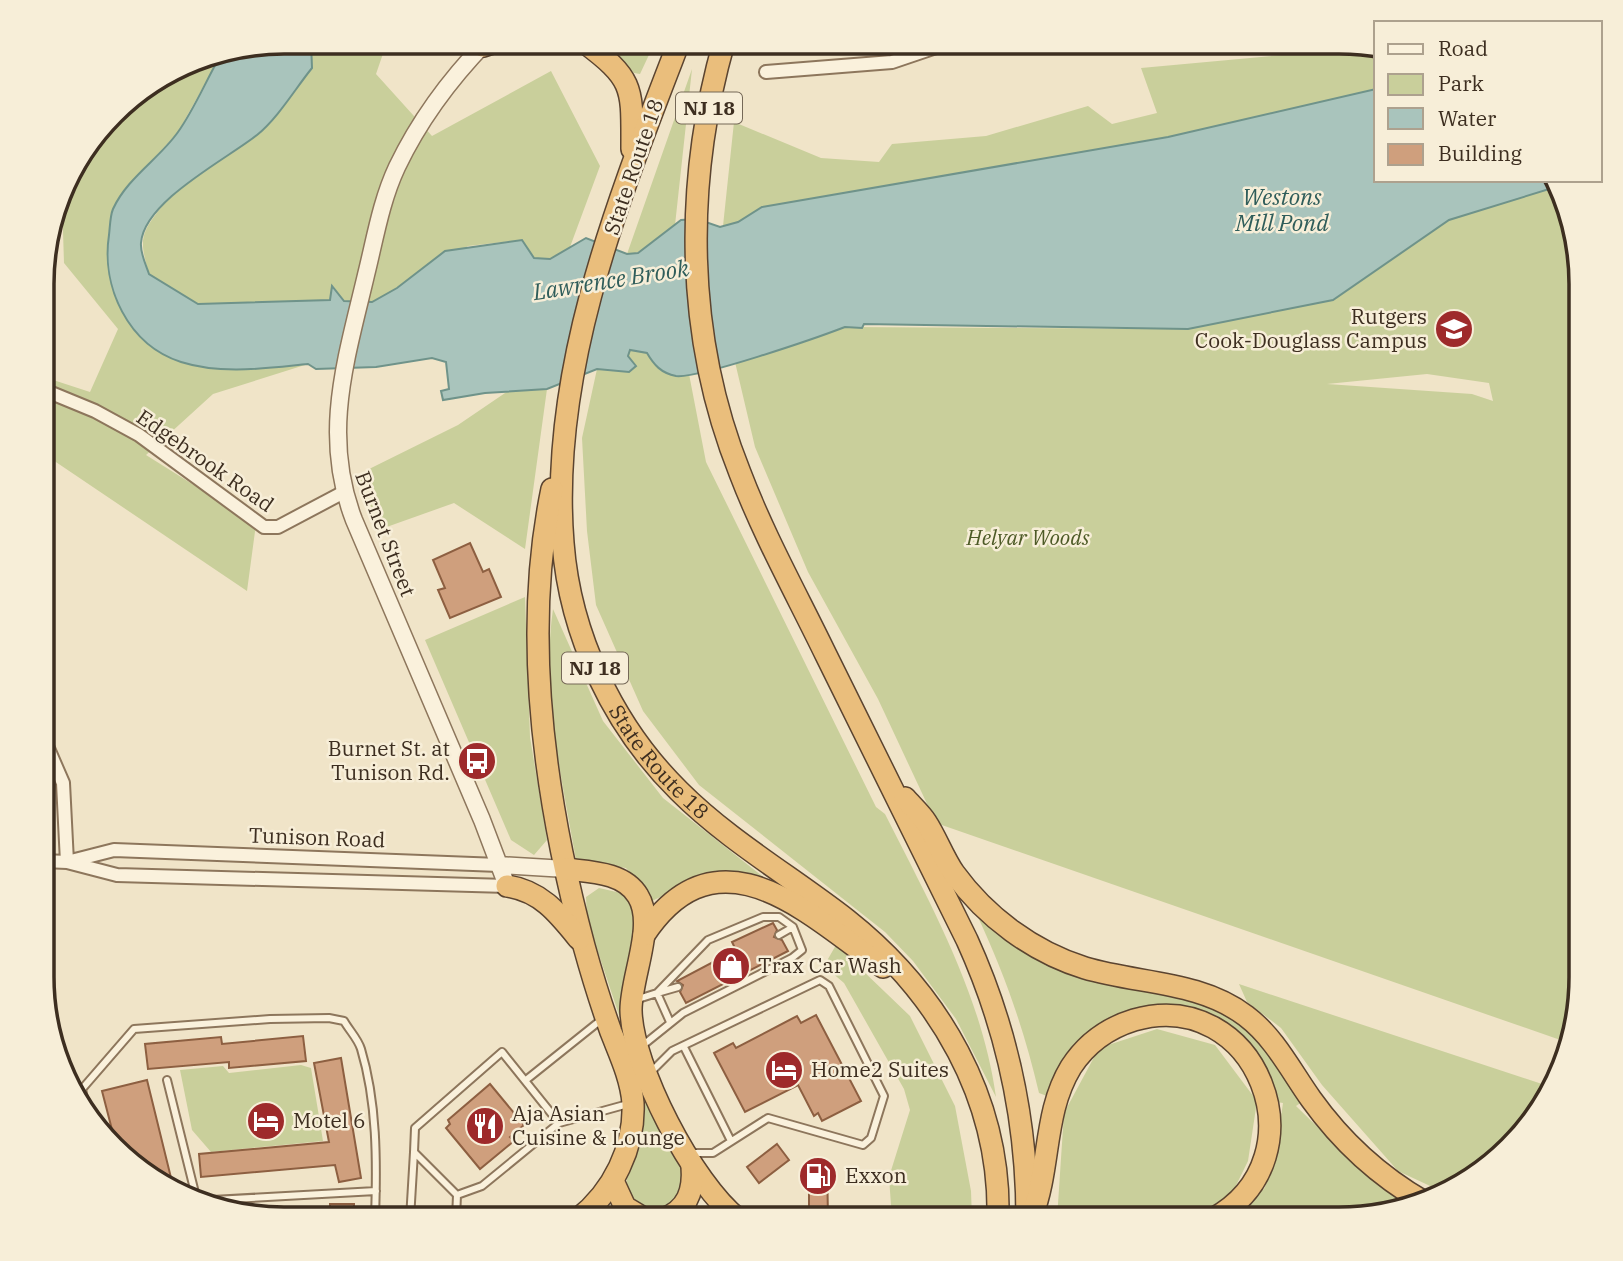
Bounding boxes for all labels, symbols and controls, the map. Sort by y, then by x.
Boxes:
legend [1374,21,1602,182]
text: Road [1438,34,1488,62]
text: Park [1438,69,1485,97]
road number: NJ 18 [676,92,742,124]
street label: State Route 18 [597,95,669,238]
text: Water [1438,104,1497,132]
text: Building [1438,139,1523,167]
water label: Westons Mill Pond [1234,181,1329,237]
water label: Lawrence Brook [530,252,692,306]
place label: Rutgers Cook-Douglass Campus [1195,302,1427,354]
school or university icon: Rutgers Cook-Douglass Campus [1433,308,1475,350]
street label: Edgebrook Road [131,402,280,518]
street label: Burnet Street [349,467,423,600]
park label: Helyar Woods [966,523,1090,551]
road number: NJ 18 [562,652,628,684]
street label: State Route 18 [603,699,715,825]
place label: Burnet St. at Tunison Rd. [328,734,450,786]
bus stop icon: Burnet St. at Tunison Rd. [456,740,498,782]
street label: Tunison Road [248,821,386,853]
shop icon: Trax Car Wash [710,945,752,987]
place label: Trax Car Wash [758,951,902,979]
hotel icon: Home2 Suites [763,1049,805,1091]
place label: Home2 Suites [811,1055,949,1083]
place label: Aja Asian Cuisine & Lounge [512,1099,685,1151]
hotel icon: Motel 6 [245,1100,287,1142]
restaurant icon: Aja Asian Cuisine & Lounge [464,1105,506,1147]
place label: Motel 6 [293,1106,366,1134]
fuel station icon: Exxon [797,1155,839,1197]
place label: Exxon [845,1161,907,1189]

